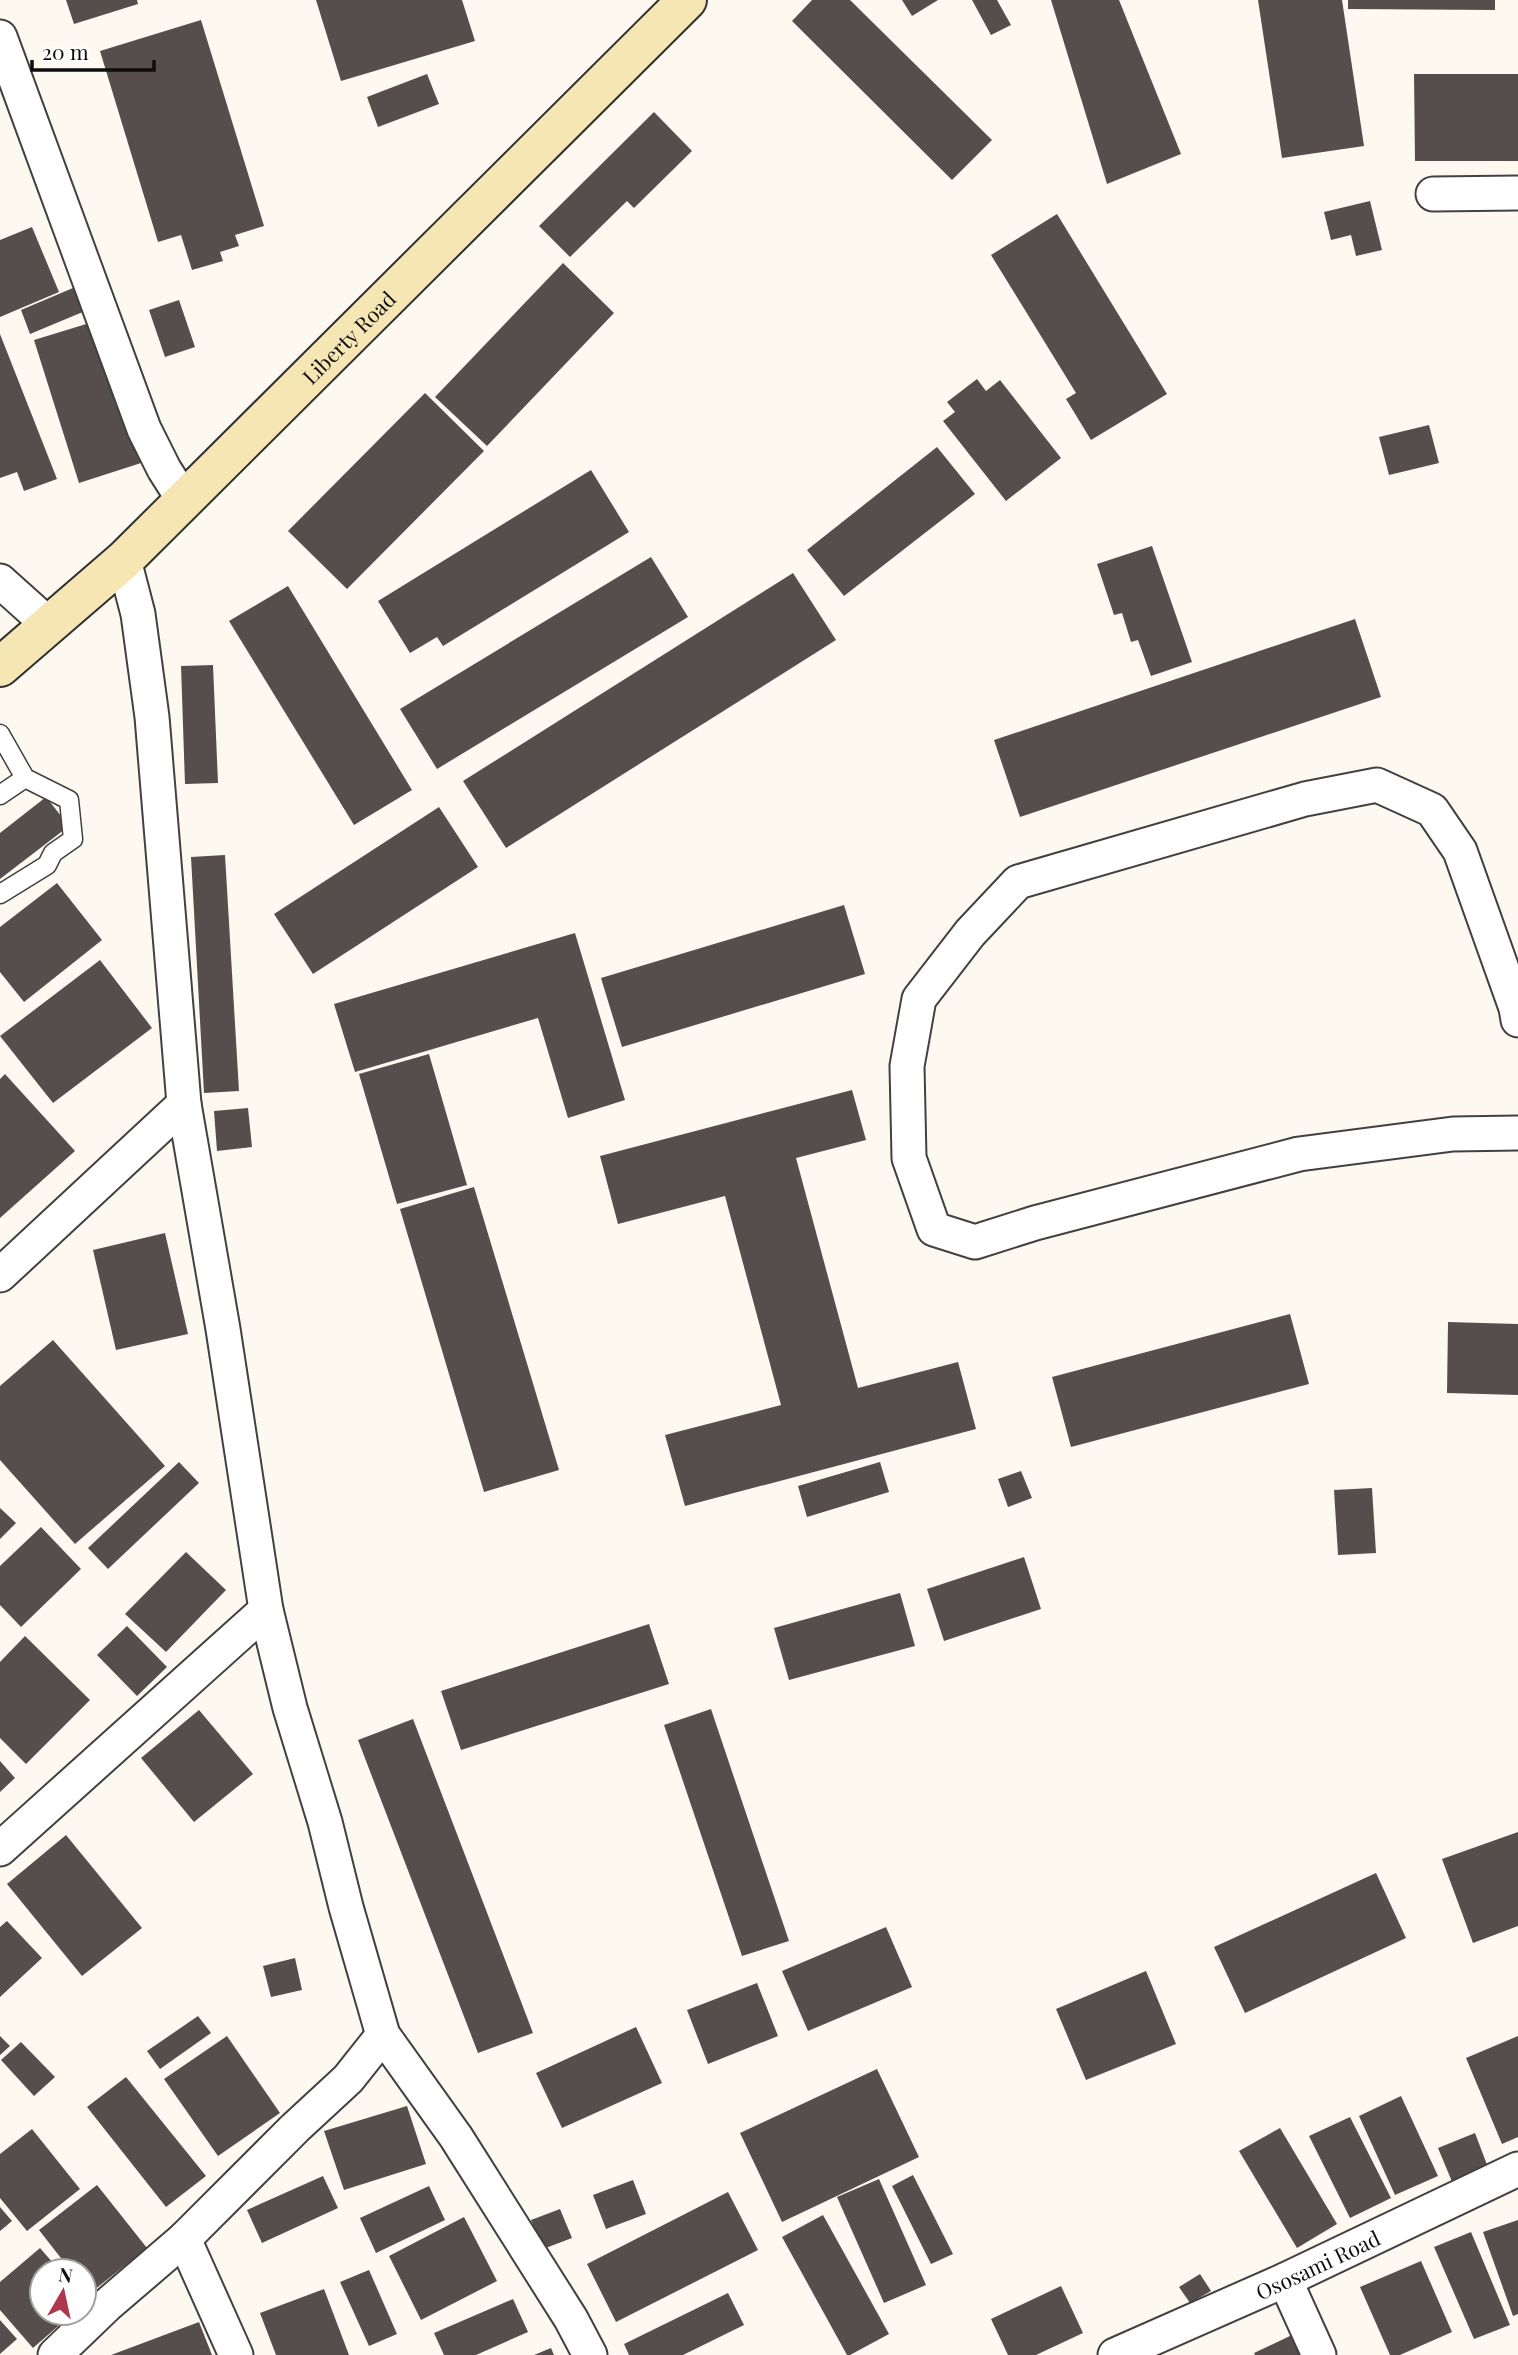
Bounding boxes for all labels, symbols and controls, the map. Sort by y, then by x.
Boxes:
scale bar [32,28,154,72]
text: 20 m [42,37,89,65]
street label: Liberty Road [295,284,401,390]
street label: Ososami Road [1251,2223,1384,2305]
north arrow [28,2257,98,2327]
text: N [57,2260,75,2288]

